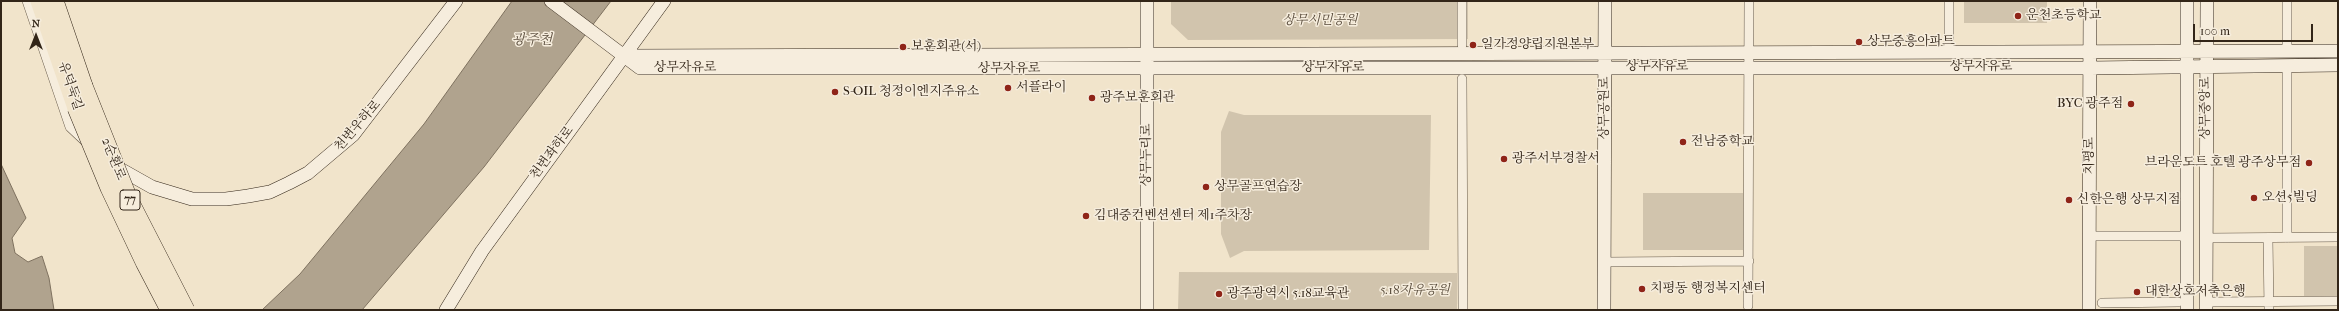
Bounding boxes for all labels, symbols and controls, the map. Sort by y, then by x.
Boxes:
place label: 운천초등학교 [2026,8,2101,24]
marker: 운천초등학교 [2013,11,2023,21]
park label: 상무시민공원 [1282,13,1358,29]
north arrow [16,16,56,56]
scale bar [2195,16,2315,42]
text: N [32,17,40,30]
text: 100 m [2200,24,2230,38]
water label: 광주천 [512,33,552,49]
place label: 상무중흥아파트 [1867,34,1955,50]
place label: 일가정양립지원본부 [1481,37,1594,53]
marker: 상무중흥아파트 [1854,37,1864,47]
place label: 보훈회관(서) [911,39,981,55]
marker: 일가정양립지원본부 [1468,40,1478,50]
marker: 보훈회관(서) [898,42,908,52]
street label: 상무자유로 [1626,59,1688,75]
street label: 상무자유로 [1950,59,2012,75]
street label: 유덕둑길 [54,60,86,112]
street label: 상무자유로 [654,60,716,76]
street label: 상무자유로 [1302,60,1364,76]
street label: 상무자유로 [978,61,1040,77]
street label: 상무공원로 [1597,77,1613,139]
street label: 상무중앙로 [2198,77,2214,139]
place label: 서플라이 [1016,80,1066,96]
marker: 서플라이 [1003,83,1013,93]
place label: S-OIL 청정이엔지주유소 [843,84,979,100]
marker: S-OIL 청정이엔지주유소 [830,87,840,97]
place label: 광주보훈회관 [1100,90,1175,106]
marker: 광주보훈회관 [1087,93,1097,103]
place label: BYC 광주점 [2057,96,2123,112]
street label: 천변우하로 [332,97,384,155]
marker: BYC 광주점 [2126,99,2136,109]
street label: 천변좌하로 [527,123,577,183]
street label: 상무누리로 [1139,124,1155,186]
place label: 전남중학교 [1691,134,1754,150]
street label: 2순환로 [97,136,129,182]
marker: 전남중학교 [1678,137,1688,147]
street label: 치평로 [2082,137,2098,175]
place label: 광주서부경찰서 [1512,151,1600,167]
marker: 광주서부경찰서 [1499,154,1509,164]
place label: 브라운도트 호텔 광주상무점 [2145,155,2301,171]
marker: 브라운도트 호텔 광주상무점 [2304,158,2314,168]
place label: 상무골프연습장 [1214,179,1302,195]
marker: 상무골프연습장 [1201,182,1211,192]
road number: 77 [120,190,140,210]
place label: 오션5빌딩 [2262,190,2318,206]
place label: 신한은행 상무지점 [2077,192,2180,208]
marker: 오션5빌딩 [2249,193,2259,203]
marker: 신한은행 상무지점 [2064,195,2074,205]
place label: 김대중컨벤션센터 제1주차장 [1094,208,1252,224]
marker: 김대중컨벤션센터 제1주차장 [1081,211,1091,221]
place label: 치평동 행정복지센터 [1650,281,1766,297]
park label: 5.18자유공원 [1380,283,1450,299]
marker: 치평동 행정복지센터 [1637,284,1647,294]
place label: 대한상호저축은행 [2145,284,2245,300]
place label: 광주광역시 5.18교육관 [1227,286,1350,302]
marker: 대한상호저축은행 [2132,287,2142,297]
marker: 광주광역시 5.18교육관 [1214,289,1224,299]

